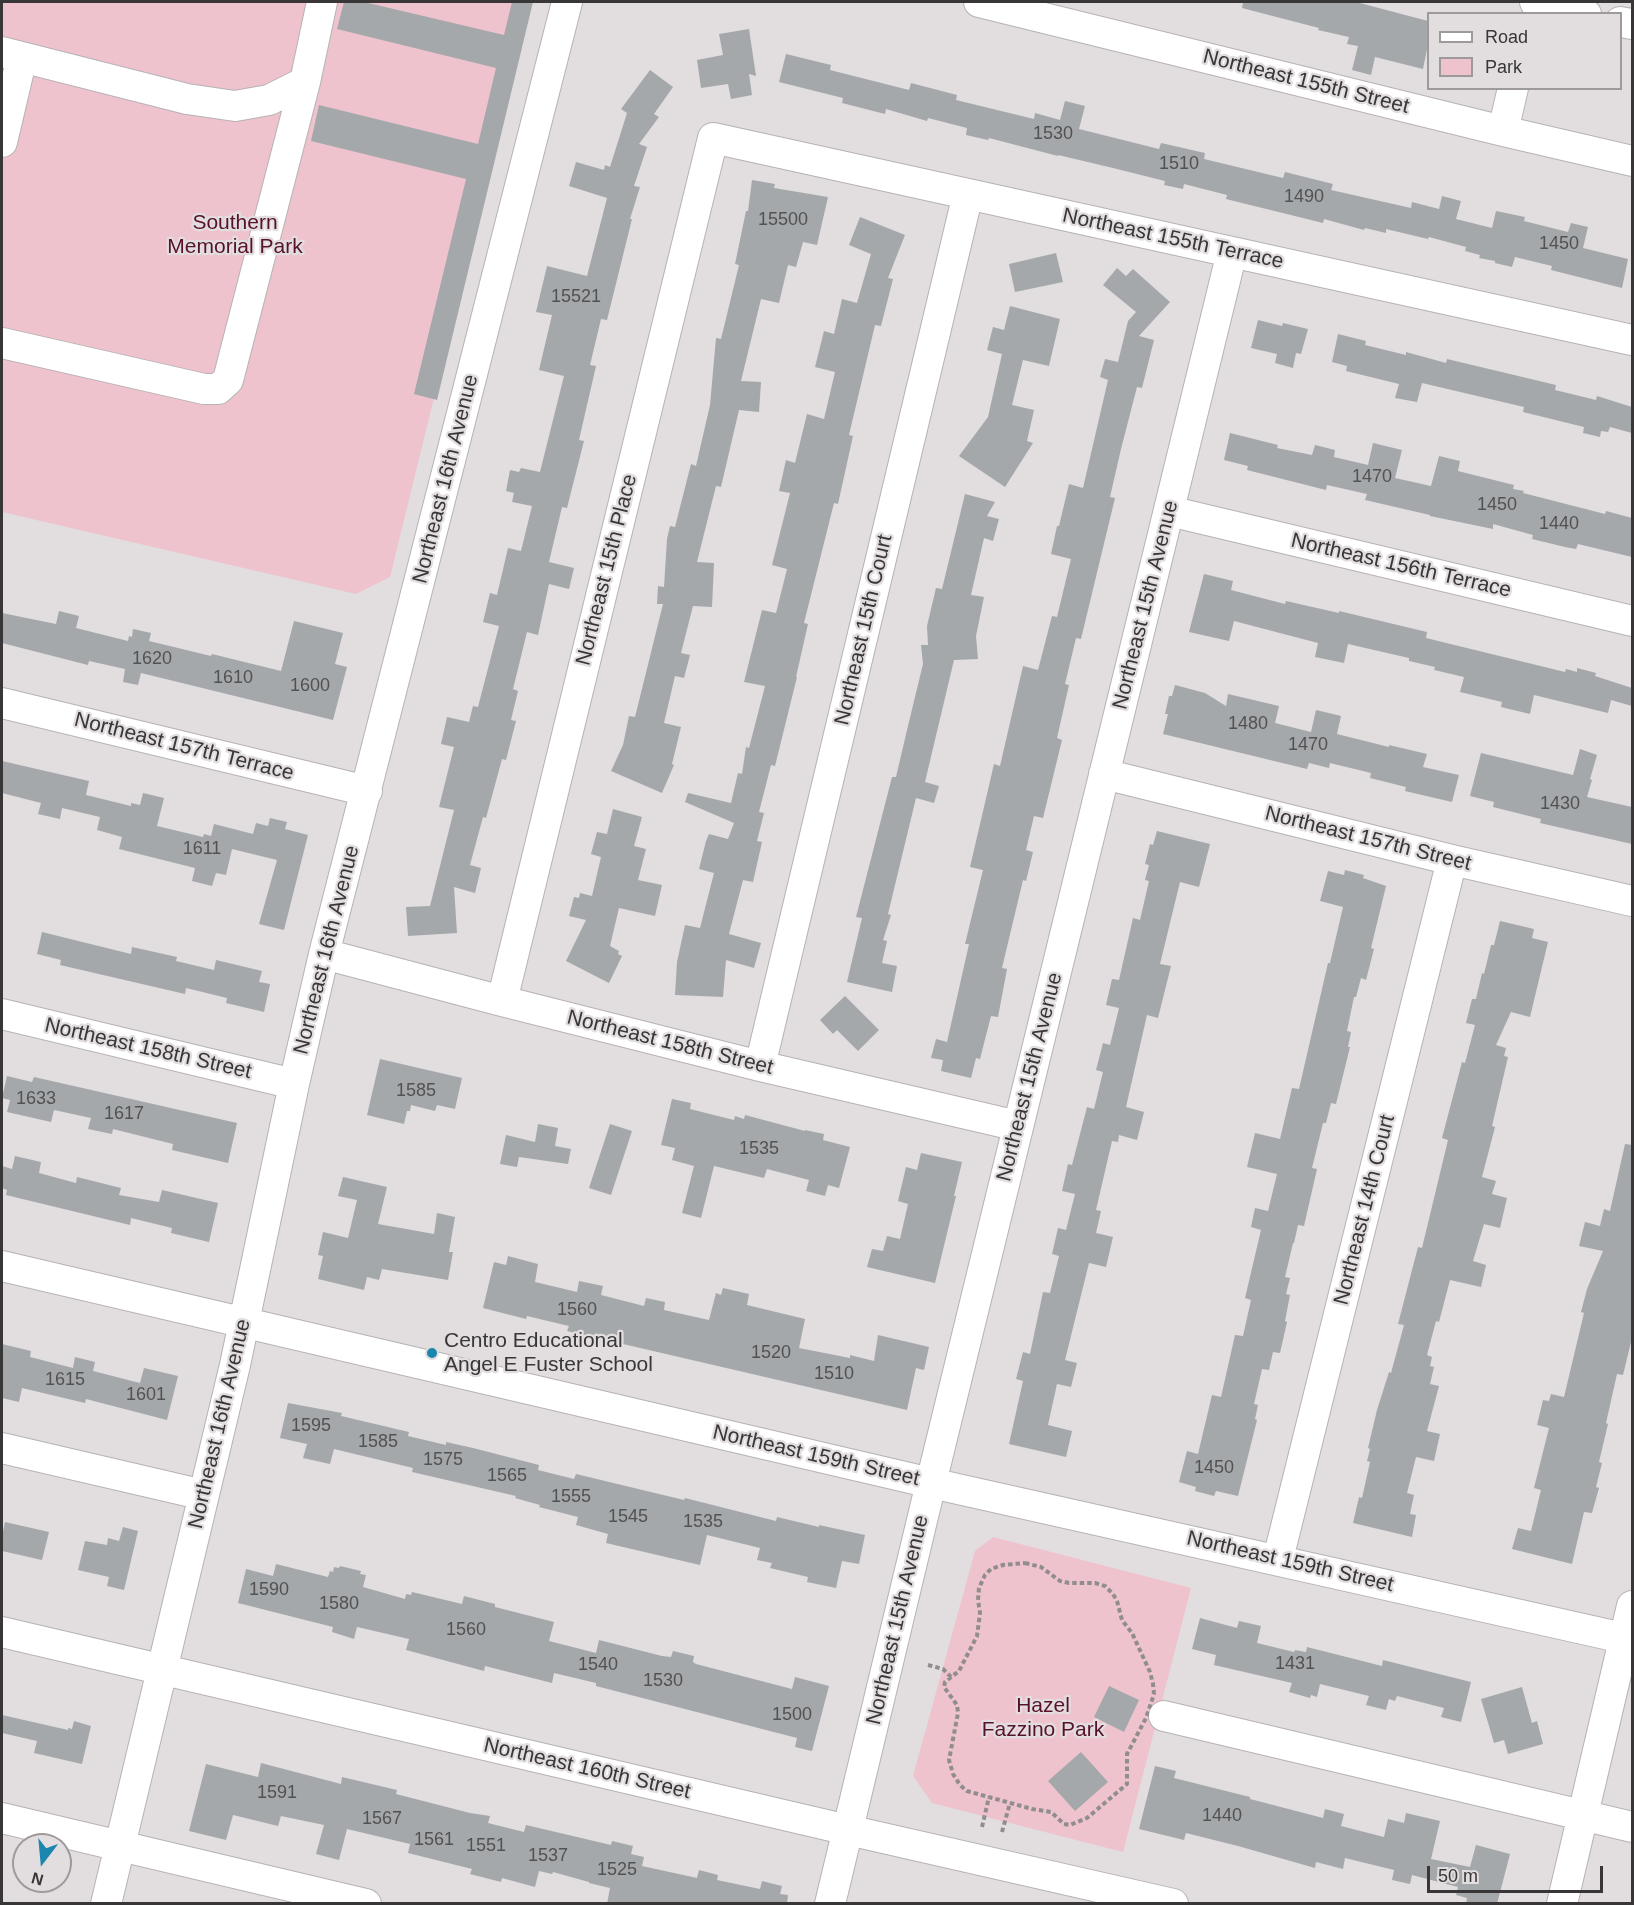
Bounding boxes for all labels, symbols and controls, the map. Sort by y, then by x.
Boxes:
legend [1427,12,1622,90]
text: Road [1485,27,1528,47]
street label: Northeast 155th Street [1200,44,1412,120]
text: Park [1485,57,1522,77]
house number: 1530 [1033,123,1073,145]
house number: 1510 [1159,153,1199,175]
house number: 1490 [1284,186,1324,208]
street label: Northeast 155th Terrace [1060,203,1286,275]
house number: 15500 [758,209,808,231]
park label: Southern Memorial Park [167,210,303,260]
house number: 1450 [1539,233,1579,255]
house number: 15521 [551,286,601,308]
street label: Northeast 16th Avenue [408,372,484,586]
house number: 1470 [1352,466,1392,488]
street label: Northeast 15th Place [571,472,643,668]
house number: 1450 [1477,494,1517,516]
street label: Northeast 15th Avenue [1108,498,1184,712]
house number: 1440 [1539,513,1579,535]
street label: Northeast 156th Terrace [1288,528,1514,604]
street label: Northeast 15th Court [830,532,898,728]
house number: 1620 [132,648,172,670]
house number: 1610 [213,667,253,689]
house number: 1600 [290,675,330,697]
street label: Northeast 157th Terrace [72,708,296,786]
house number: 1480 [1228,713,1268,735]
house number: 1470 [1288,734,1328,756]
house number: 1430 [1540,793,1580,815]
street label: Northeast 157th Street [1262,801,1474,877]
house number: 1611 [183,838,221,860]
street label: Northeast 16th Avenue [289,843,365,1057]
street label: Northeast 15th Avenue [992,970,1068,1184]
street label: Northeast 158th Street [564,1005,776,1081]
street label: Northeast 158th Street [42,1013,254,1085]
house number: 1585 [396,1080,436,1102]
house number: 1633 [16,1088,56,1110]
house number: 1617 [104,1103,144,1125]
street label: Northeast 14th Court [1329,1112,1401,1308]
house number: 1535 [739,1138,779,1160]
house number: 1560 [557,1299,597,1321]
street label: Northeast 16th Avenue [184,1317,256,1531]
place label: Centro Educational Angel E Fuster School [444,1328,653,1378]
house number: 1520 [751,1342,791,1364]
marker: Centro Educational Angel E Fuster School [425,1346,439,1360]
house number: 1510 [814,1363,854,1385]
house number: 1615 [45,1369,85,1391]
house number: 1601 [126,1384,166,1406]
house number: 1595 [291,1415,331,1437]
street label: Northeast 159th Street [710,1420,922,1492]
house number: 1585 [358,1431,398,1453]
house number: 1575 [423,1449,463,1471]
house number: 1450 [1194,1457,1234,1479]
house number: 1565 [487,1465,527,1487]
house number: 1555 [551,1486,591,1508]
house number: 1545 [608,1506,648,1528]
house number: 1535 [683,1511,723,1533]
street label: Northeast 15th Avenue [862,1513,934,1727]
street label: Northeast 159th Street [1184,1526,1396,1598]
house number: 1590 [249,1579,289,1601]
house number: 1580 [319,1593,359,1615]
house number: 1560 [446,1619,486,1641]
house number: 1431 [1275,1653,1315,1675]
house number: 1540 [578,1654,618,1676]
house number: 1530 [643,1670,683,1692]
park label: Hazel Fazzino Park [982,1693,1104,1743]
house number: 1500 [772,1704,812,1726]
street label: Northeast 160th Street [481,1733,693,1805]
house number: 1591 [257,1782,297,1804]
house number: 1440 [1202,1805,1242,1827]
house number: 1567 [362,1808,402,1830]
house number: 1561 [414,1829,454,1851]
north arrow [12,1833,72,1893]
house number: 1551 [466,1835,506,1857]
house number: 1537 [528,1845,568,1867]
scale bar [1430,1854,1606,1892]
house number: 1525 [597,1859,637,1881]
text: 50 m [1438,1866,1478,1886]
text: N [30,1869,45,1889]

